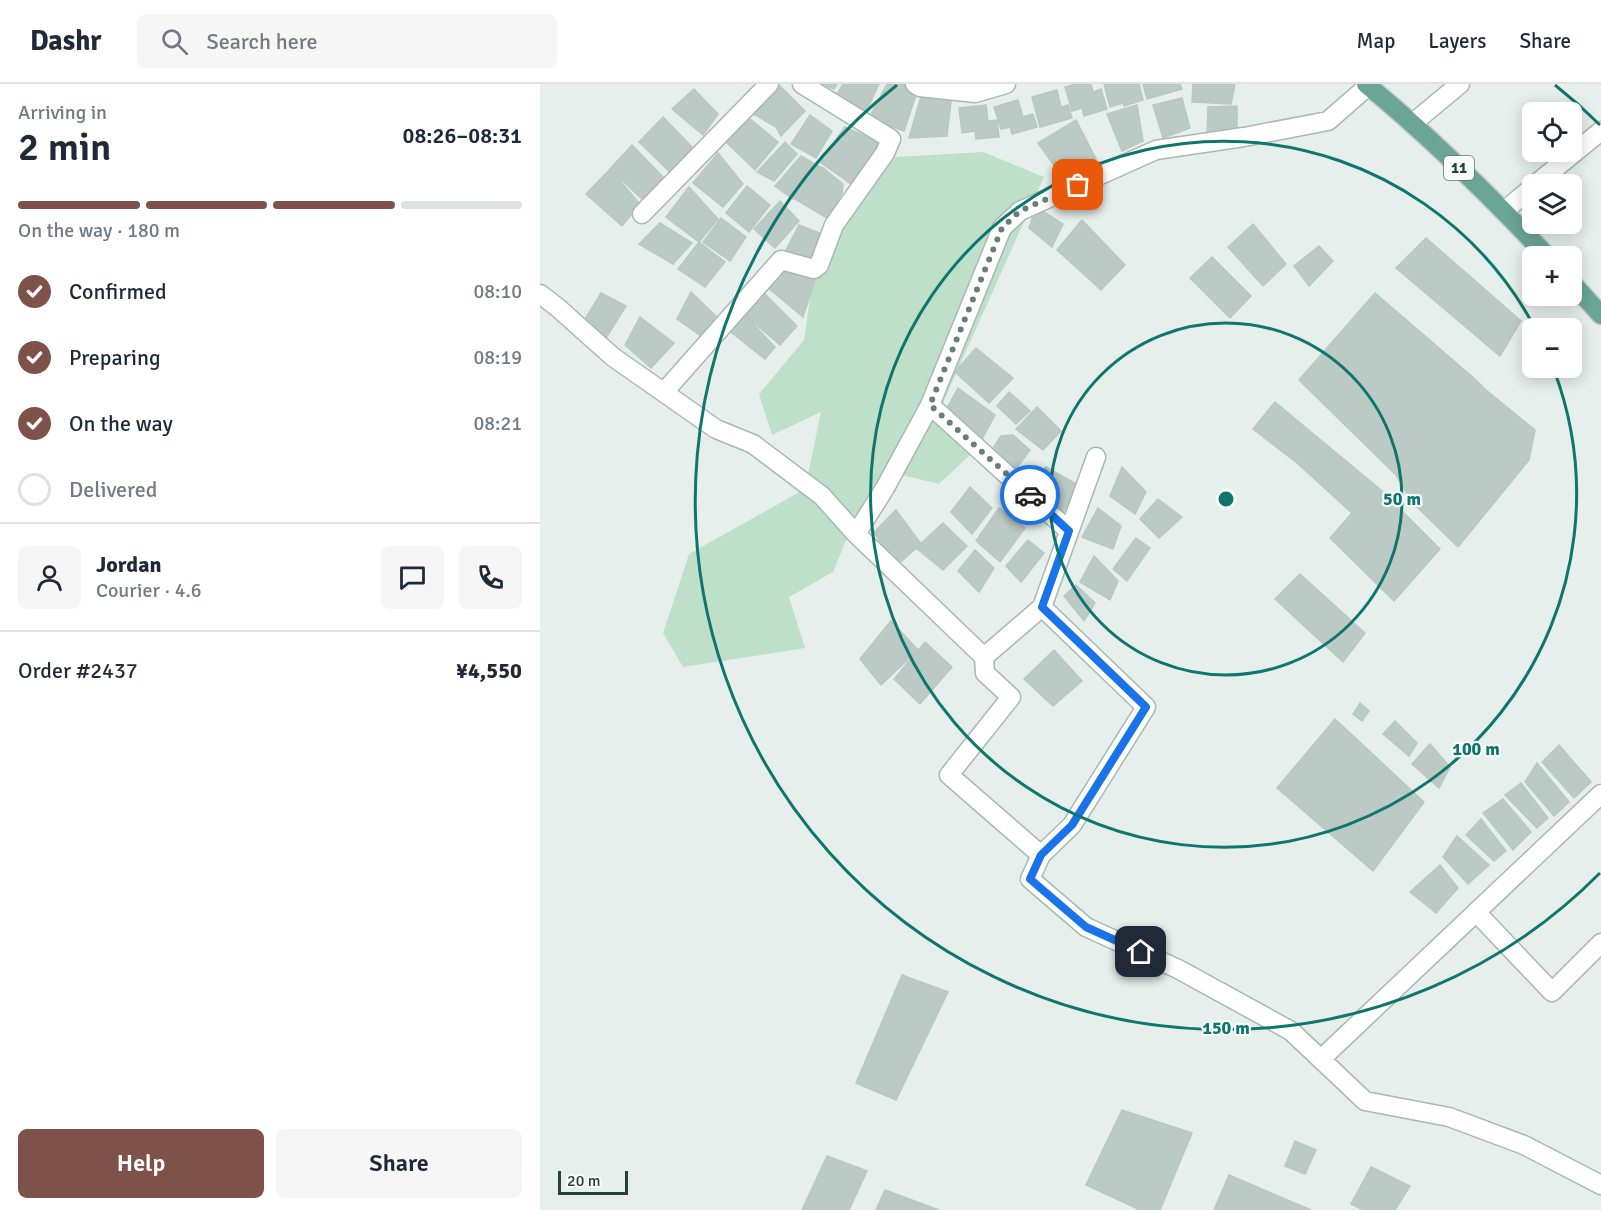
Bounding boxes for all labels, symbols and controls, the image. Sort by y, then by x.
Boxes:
search box [137,14,557,68]
text: Dashr [30,24,101,58]
icon: search [158,25,191,58]
text: Search here [206,28,317,55]
text: Map [1357,28,1395,54]
text: Layers [1428,28,1486,54]
text: Share [1519,28,1571,54]
text: Arriving in [18,100,107,125]
map controls [1522,102,1582,378]
button: locate [1522,102,1582,162]
text: 08:26–08:31 [403,122,522,149]
text: 2 min [18,123,111,171]
road number: 11 [1444,156,1474,180]
pin [1052,159,1103,210]
icon: bag [1061,168,1094,201]
button: layers [1522,174,1582,234]
text: On the way · 180 m [18,218,180,243]
button: + [1522,246,1582,306]
icon: check [18,275,51,308]
text: Confirmed [69,278,167,305]
text: 08:10 [473,279,522,304]
button: − [1522,318,1582,378]
icon: check [18,341,51,374]
text: Preparing [69,344,161,371]
text: 08:19 [473,345,522,370]
icon: check [18,407,51,440]
text: On the way [69,410,173,437]
text: 08:21 [473,411,522,436]
courier [1000,465,1060,525]
text: Delivered [69,476,157,503]
icon: car [1014,479,1047,512]
text: 50 m [1383,488,1421,510]
centre of rings [1216,489,1236,509]
button: person [18,546,81,609]
button: chat [381,546,444,609]
button: phone [459,546,522,609]
text: Jordan [96,551,162,578]
text: Courier · 4.6 [96,578,202,603]
text: Order #2437 [18,657,138,684]
text: ¥4,550 [456,657,522,684]
text: 100 m [1452,738,1500,760]
pin [1115,926,1166,977]
icon: home [1124,935,1157,968]
text: 150 m [1202,1017,1250,1039]
button: Help [18,1129,264,1198]
button: Share [276,1129,522,1198]
scale bar [558,1168,628,1196]
text: 20 m [567,1171,601,1191]

